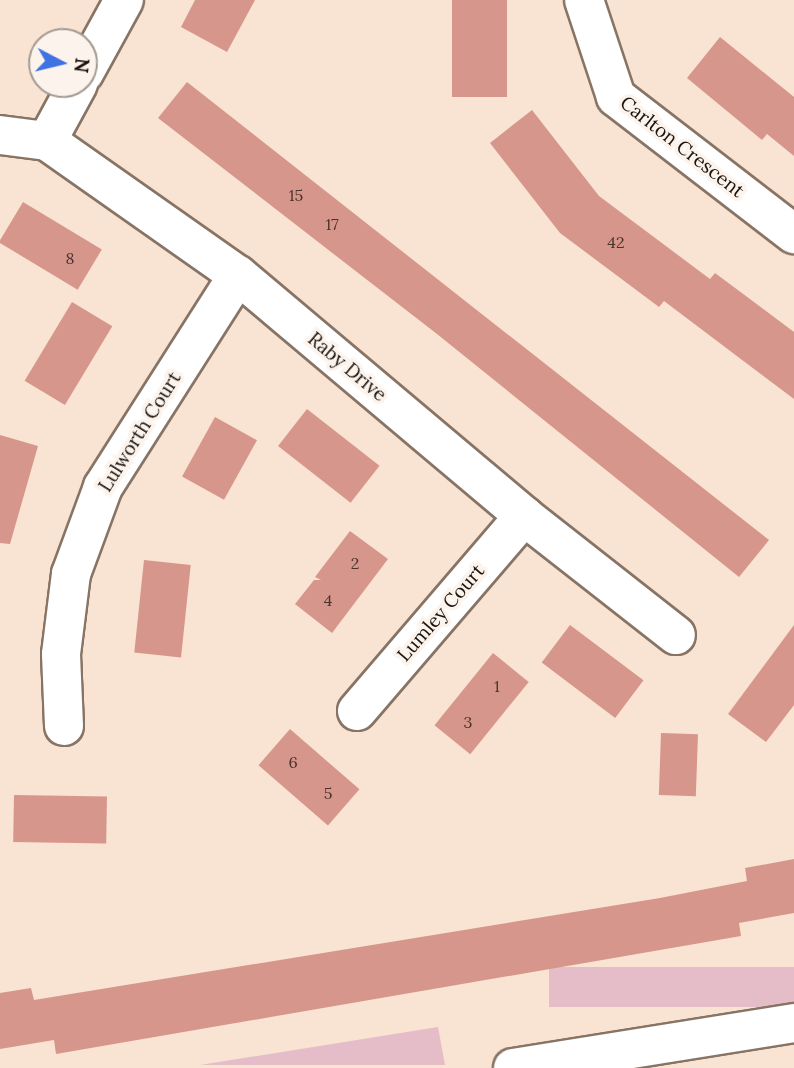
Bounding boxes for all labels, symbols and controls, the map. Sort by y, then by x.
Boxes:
north arrow [28,28,98,98]
text: N [69,57,95,74]
street label: Carlton Crescent [616,92,748,202]
house number: 15 [289,185,303,205]
house number: 17 [325,214,339,234]
house number: 42 [607,232,625,252]
house number: 8 [66,248,74,268]
street label: Raby Drive [303,328,391,406]
street label: Lulworth Court [94,368,186,496]
house number: 2 [351,553,359,573]
street label: Lumley Court [393,560,489,666]
house number: 4 [324,590,332,610]
house number: 1 [494,676,500,696]
house number: 3 [464,712,472,732]
house number: 6 [288,752,298,772]
house number: 5 [324,783,332,803]

